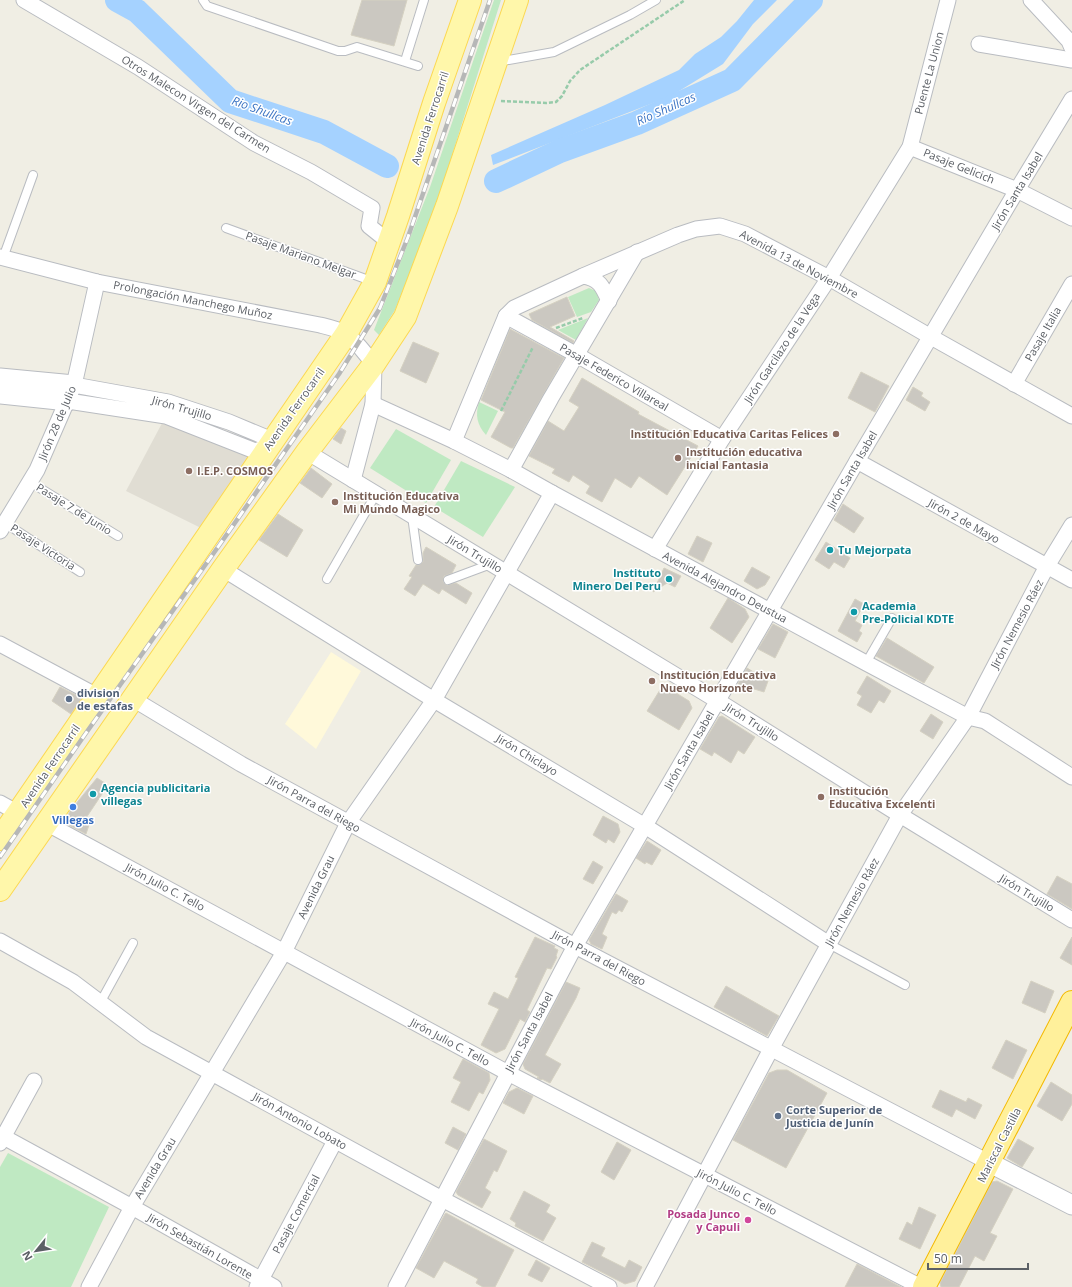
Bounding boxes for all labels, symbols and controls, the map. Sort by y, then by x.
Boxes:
street label: Puente La Union [910,30,947,116]
street label: Otros Malecon Virgen del Carmen [119,51,274,156]
street label: Avenida Ferrocarril [407,69,452,166]
water label: Río Shullcas [634,88,698,129]
water label: Rio Shullcas [230,92,295,129]
street label: Pasaje Gelicich [921,144,997,187]
street label: Jirón Santa Isabel [987,149,1046,233]
street label: Avenida 13 de Noviembre [737,226,861,301]
street label: Pasaje Mariano Melgar [244,227,359,282]
street label: Prolongación Manchego Muñoz [112,277,274,322]
street label: Jirón Garcilazo de la Vega [740,290,823,407]
street label: Pasaje Italia [1021,304,1064,364]
street label: Pasaje Federico Villareal [557,339,671,414]
street label: Avenida Ferrocarril [260,365,328,453]
street label: Jirón 28 de Julio [34,383,79,463]
street label: Jirón Trujillo [150,392,214,423]
place label: Institución Educativa Caritas Felices [630,426,829,441]
street label: Jirón Santa Isabel [822,428,880,513]
marker: Institución Educativa Caritas Felices [831,429,841,439]
place label: Institución educativa inicial Fantasia [686,444,802,472]
marker: Institución educativa inicial Fantasia [673,453,683,463]
place label: I.E.P. COSMOS [197,463,273,478]
marker: I.E.P. COSMOS [184,466,194,476]
street label: Pasaje 7 de Junio [34,479,115,538]
place label: Institución Educativa Mi Mundo Magico [343,488,459,516]
street label: Jirón 2 de Mayo [925,494,1003,547]
marker: Institución Educativa Mi Mundo Magico [330,497,340,507]
street label: Pasaje Victoria [8,520,79,573]
street label: Jirón Trujillo [444,531,506,576]
place label: Tu Mejorpata [838,542,912,557]
marker: Tu Mejorpata [825,545,835,555]
street label: Avenida Alejandro Deustua [660,547,790,626]
place label: Instituto Minero Del Peru [572,565,661,593]
marker: Instituto Minero Del Peru [664,574,674,584]
street label: Jirón Nemesio Ráez [986,577,1046,672]
place label: Academia Pre-Policial KDTE [862,598,954,626]
marker: Academia Pre-Policial KDTE [849,607,859,617]
place label: Institución Educativa Nuevo Horizonte [660,667,776,695]
marker: Institución Educativa Nuevo Horizonte [647,676,657,686]
place label: division de estafas [77,685,134,713]
marker: division de estafas [64,694,74,704]
street label: Jirón Trujillo [721,698,783,744]
street label: Jirón Santa Isabel [659,708,717,793]
street label: Avenida Ferrocarril [16,721,83,810]
street label: Jirón Chiclayo [493,730,561,779]
street label: Jirón Parra del Riego [264,771,364,836]
place label: Agencia publicitaria villegas [101,780,210,808]
place label: Institución Educativa Excelenti [829,783,935,811]
marker: Agencia publicitaria villegas [88,789,98,799]
marker: Institución Educativa Excelenti [816,792,826,802]
marker: Villegas [68,802,78,812]
place label: Villegas [52,812,95,827]
street label: Avenida Grau [294,852,337,921]
street label: Jirón Nemesio Ráez [821,855,882,950]
street label: Jirón Julio C. Tello [122,859,208,914]
street label: Jirón Trujillo [996,870,1058,915]
street label: Jirón Parra del Riego [549,926,649,989]
street label: Jirón Santa Isabel [501,989,556,1075]
street label: Jirón Julio C. Tello [407,1014,493,1069]
street label: Jirón Antonio Lobato [250,1088,350,1153]
place label: Corte Superior de Justicia de Junín [785,1102,883,1130]
street label: Mariscal Castilla [973,1105,1024,1185]
marker: Corte Superior de Justicia de Junín [773,1111,783,1121]
street label: Avenida Grau [130,1134,179,1201]
street label: Jirón Julio C. Tello [694,1164,780,1218]
street label: Pasaje Comercial [268,1172,323,1256]
place label: Posada Junco y Capuli [667,1206,740,1234]
street label: Jirón Sebastián Lorente [144,1209,256,1282]
marker: Posada Junco y Capuli [743,1215,753,1225]
north arrow [16,1231,56,1271]
scale bar [928,1245,1028,1271]
text: N [18,1249,36,1264]
text: 50 m [934,1250,962,1267]

